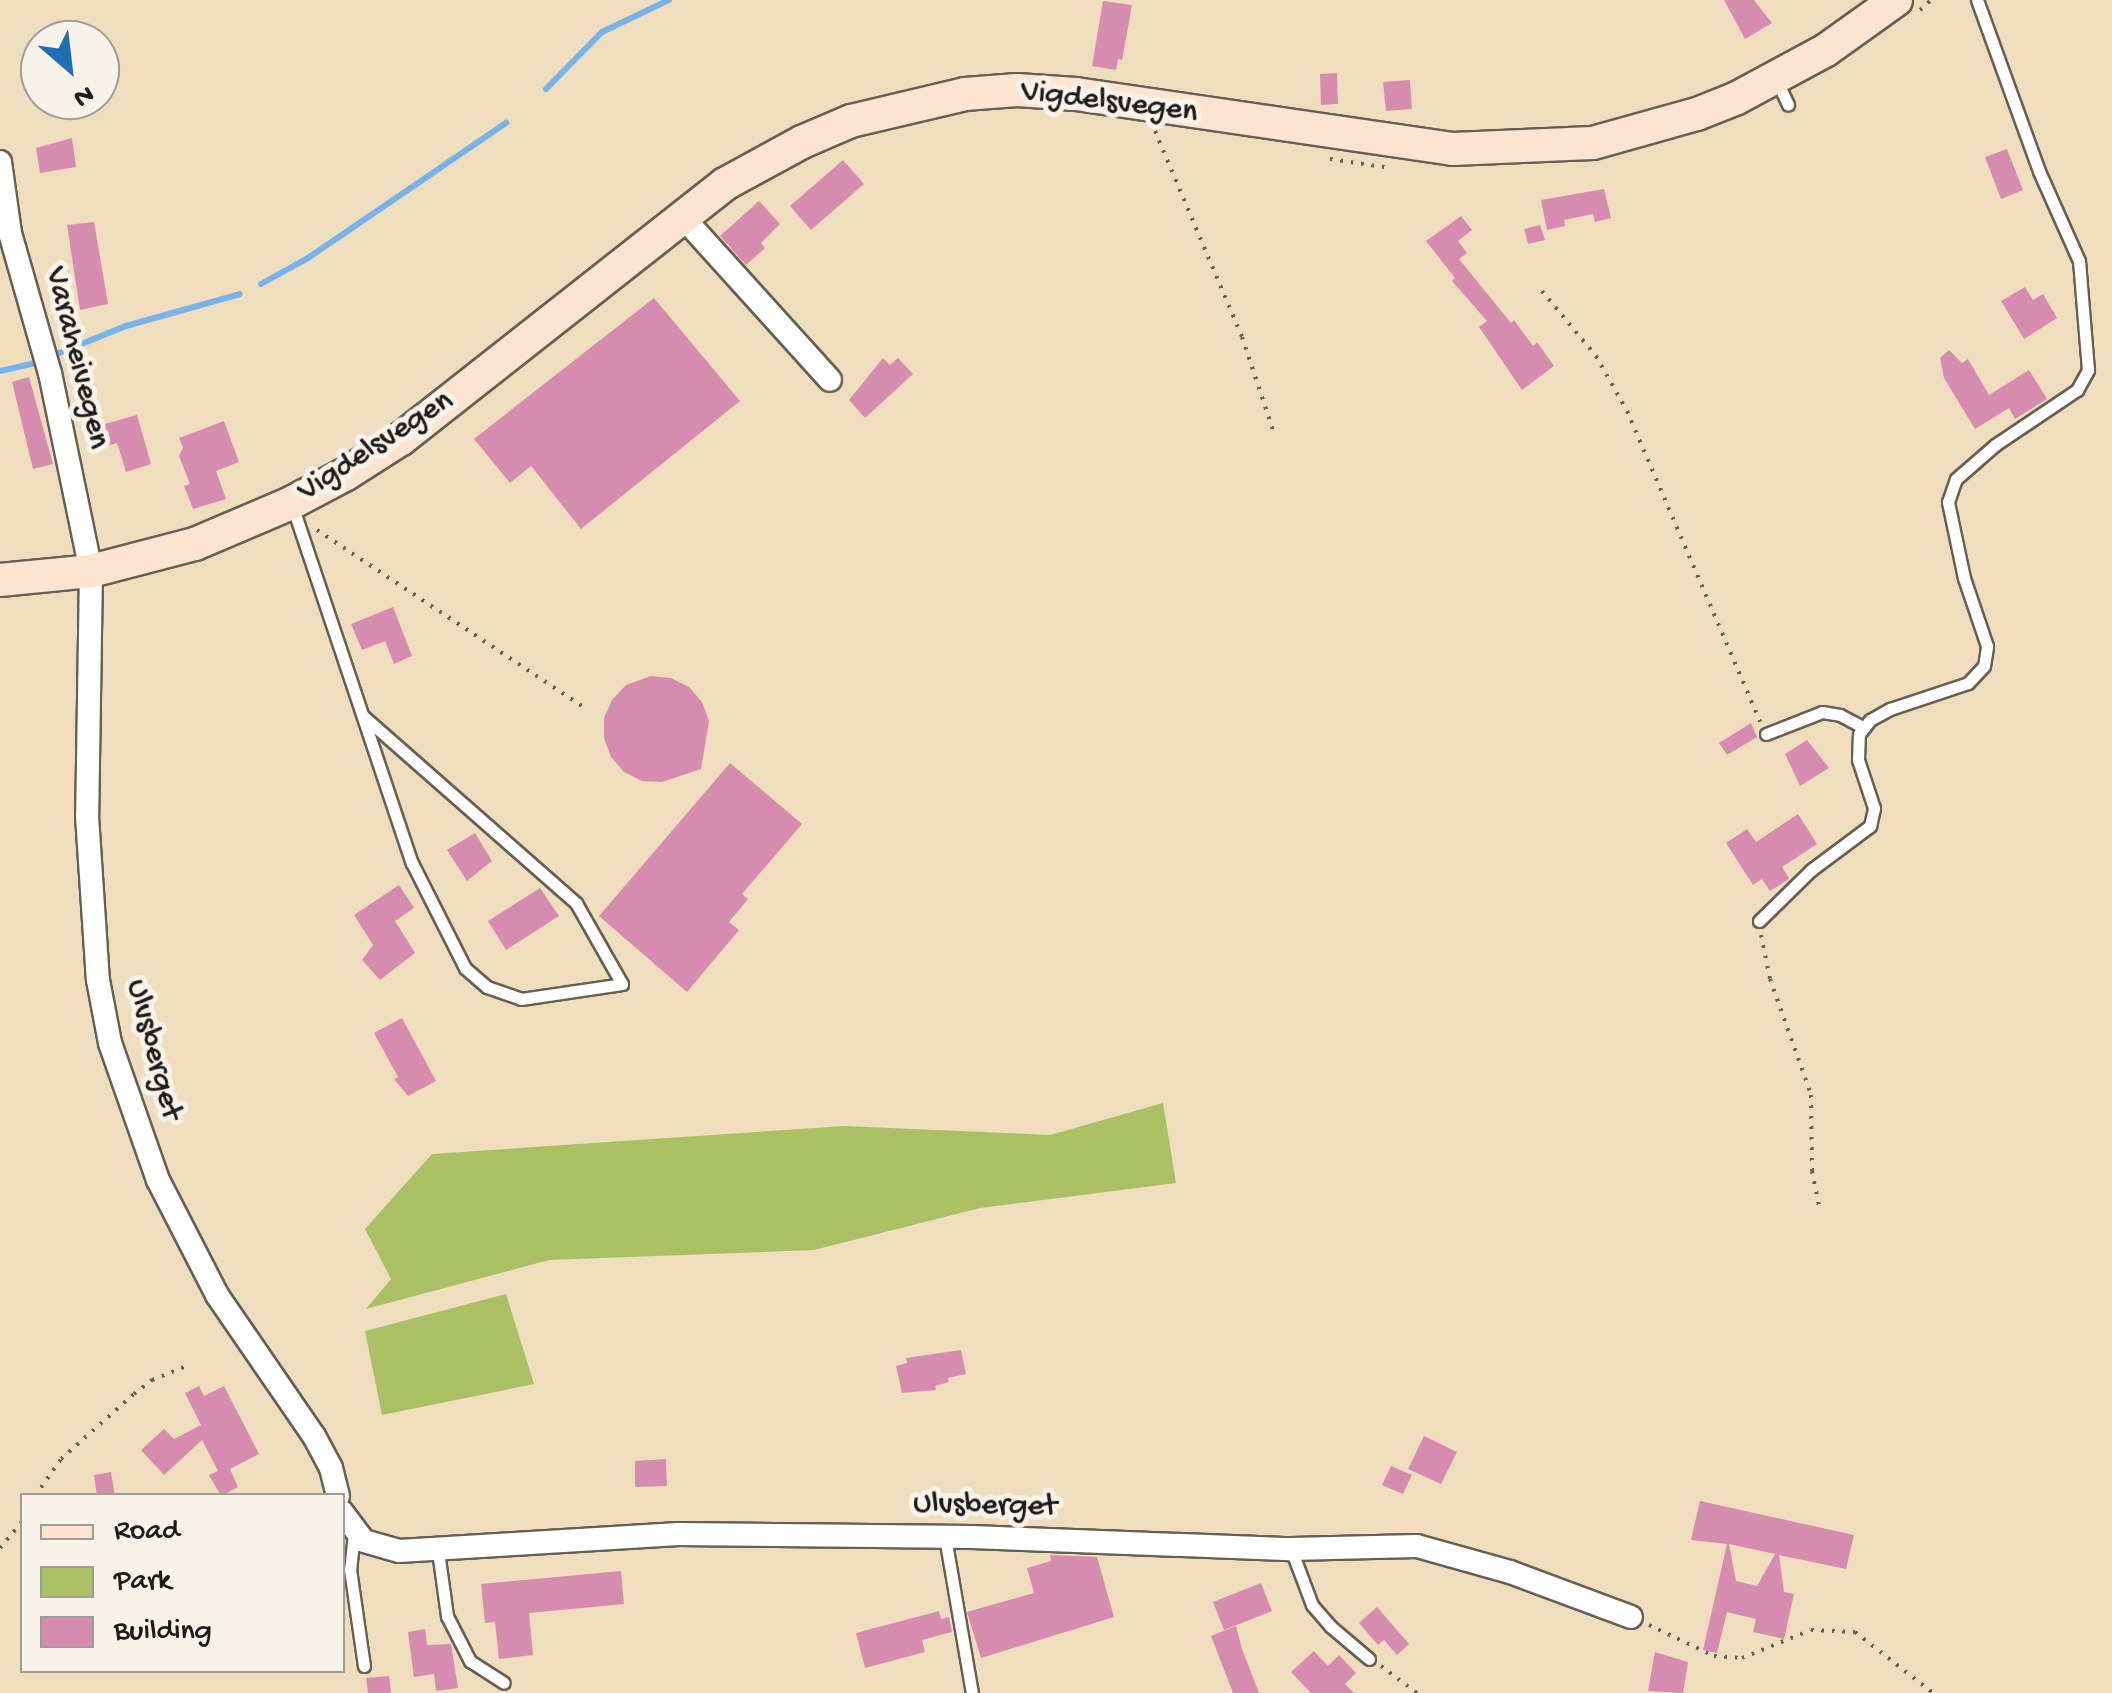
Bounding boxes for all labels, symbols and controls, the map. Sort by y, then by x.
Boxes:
north arrow [20,20,120,120]
street label: Vigdelsvegen [1019,73,1199,133]
text: N [68,76,99,114]
street label: Varaheivegen [35,263,117,453]
street label: Vigdelsvegen [291,383,461,511]
street label: Ulvsberget [115,976,189,1124]
street label: Ulvsberget [913,1487,1057,1527]
legend [20,1493,345,1673]
text: Road [114,1515,180,1550]
text: Park [114,1565,171,1600]
text: Building [114,1615,212,1650]

